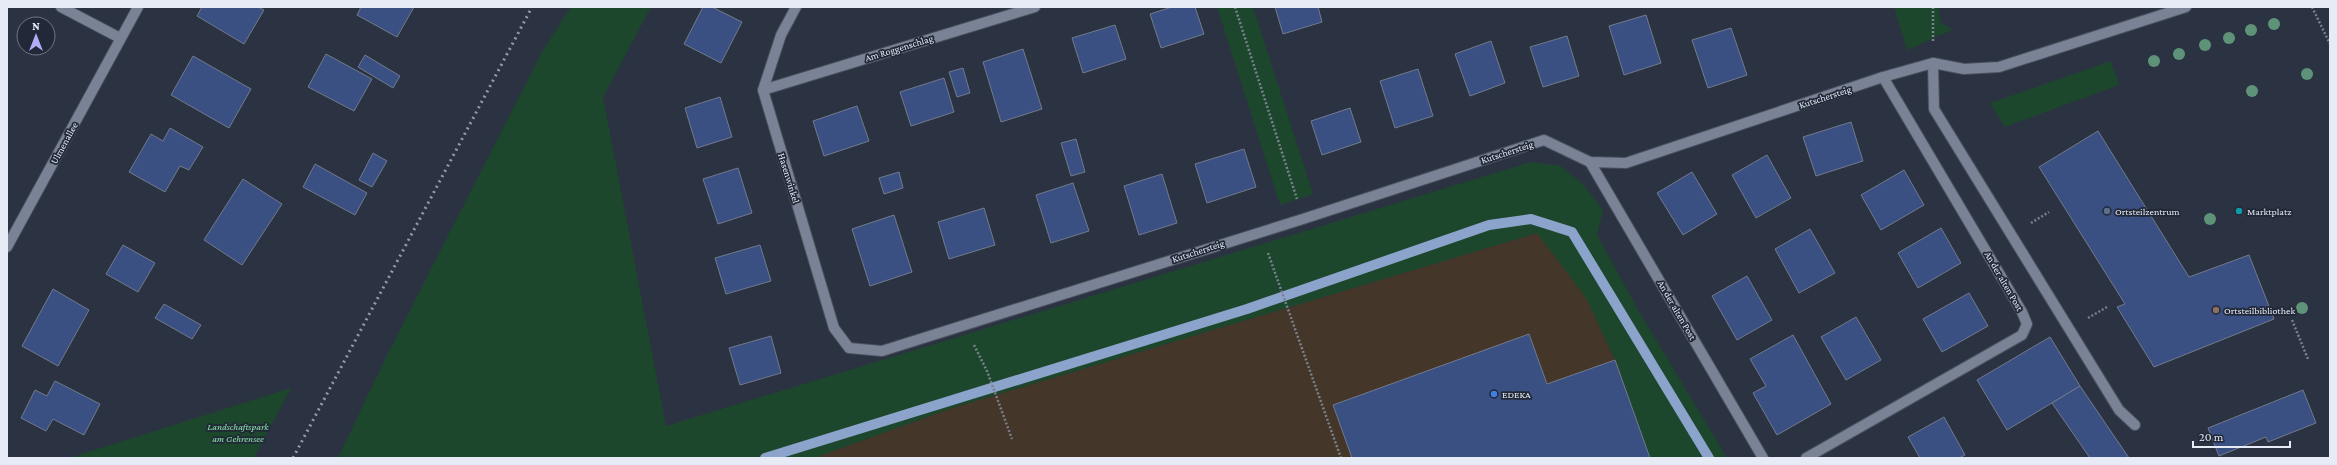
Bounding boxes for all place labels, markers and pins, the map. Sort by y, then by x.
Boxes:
marker: Ortsteilzentrum [2102,206,2112,216]
place label: Ortsteilzentrum [2115,206,2179,217]
marker: Marktplatz [2234,206,2244,216]
place label: Marktplatz [2247,206,2292,217]
marker: Ortsteilbibliothek [2211,305,2221,315]
place label: Ortsteilbibliothek [2224,305,2295,316]
marker: EDEKA [1489,389,1499,399]
place label: EDEKA [1502,389,1531,400]

